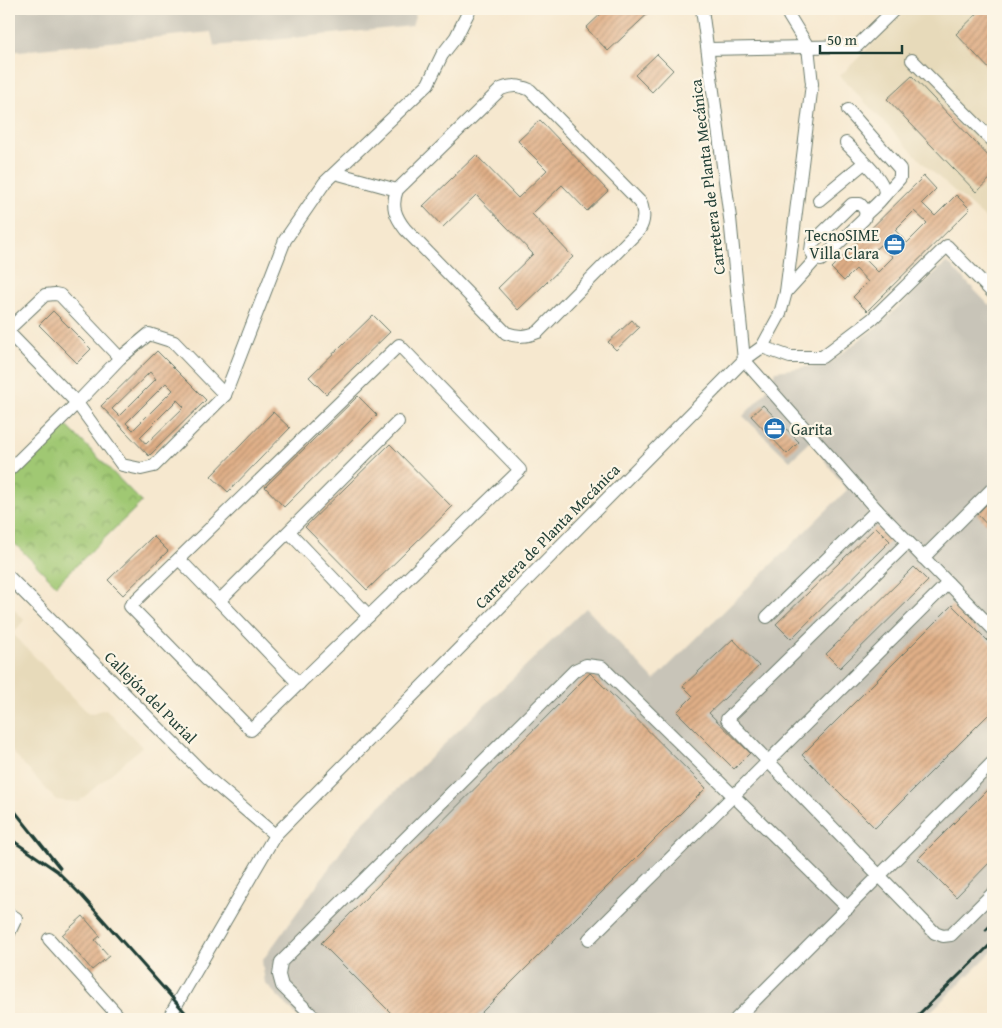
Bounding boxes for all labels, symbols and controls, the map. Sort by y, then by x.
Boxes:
scale bar [820,22,902,54]
text: 50 m [827,29,858,50]
street label: Carretera de Planta Mecánica [683,77,731,276]
place label: TecnoSIME Villa Clara [805,223,879,265]
office icon: TecnoSIME Villa Clara [883,232,907,256]
office icon: Garita [763,417,787,441]
place label: Garita [791,417,833,441]
street label: Carretera de Planta Mecánica [469,458,625,614]
street label: Callejón del Purial [99,645,203,749]

